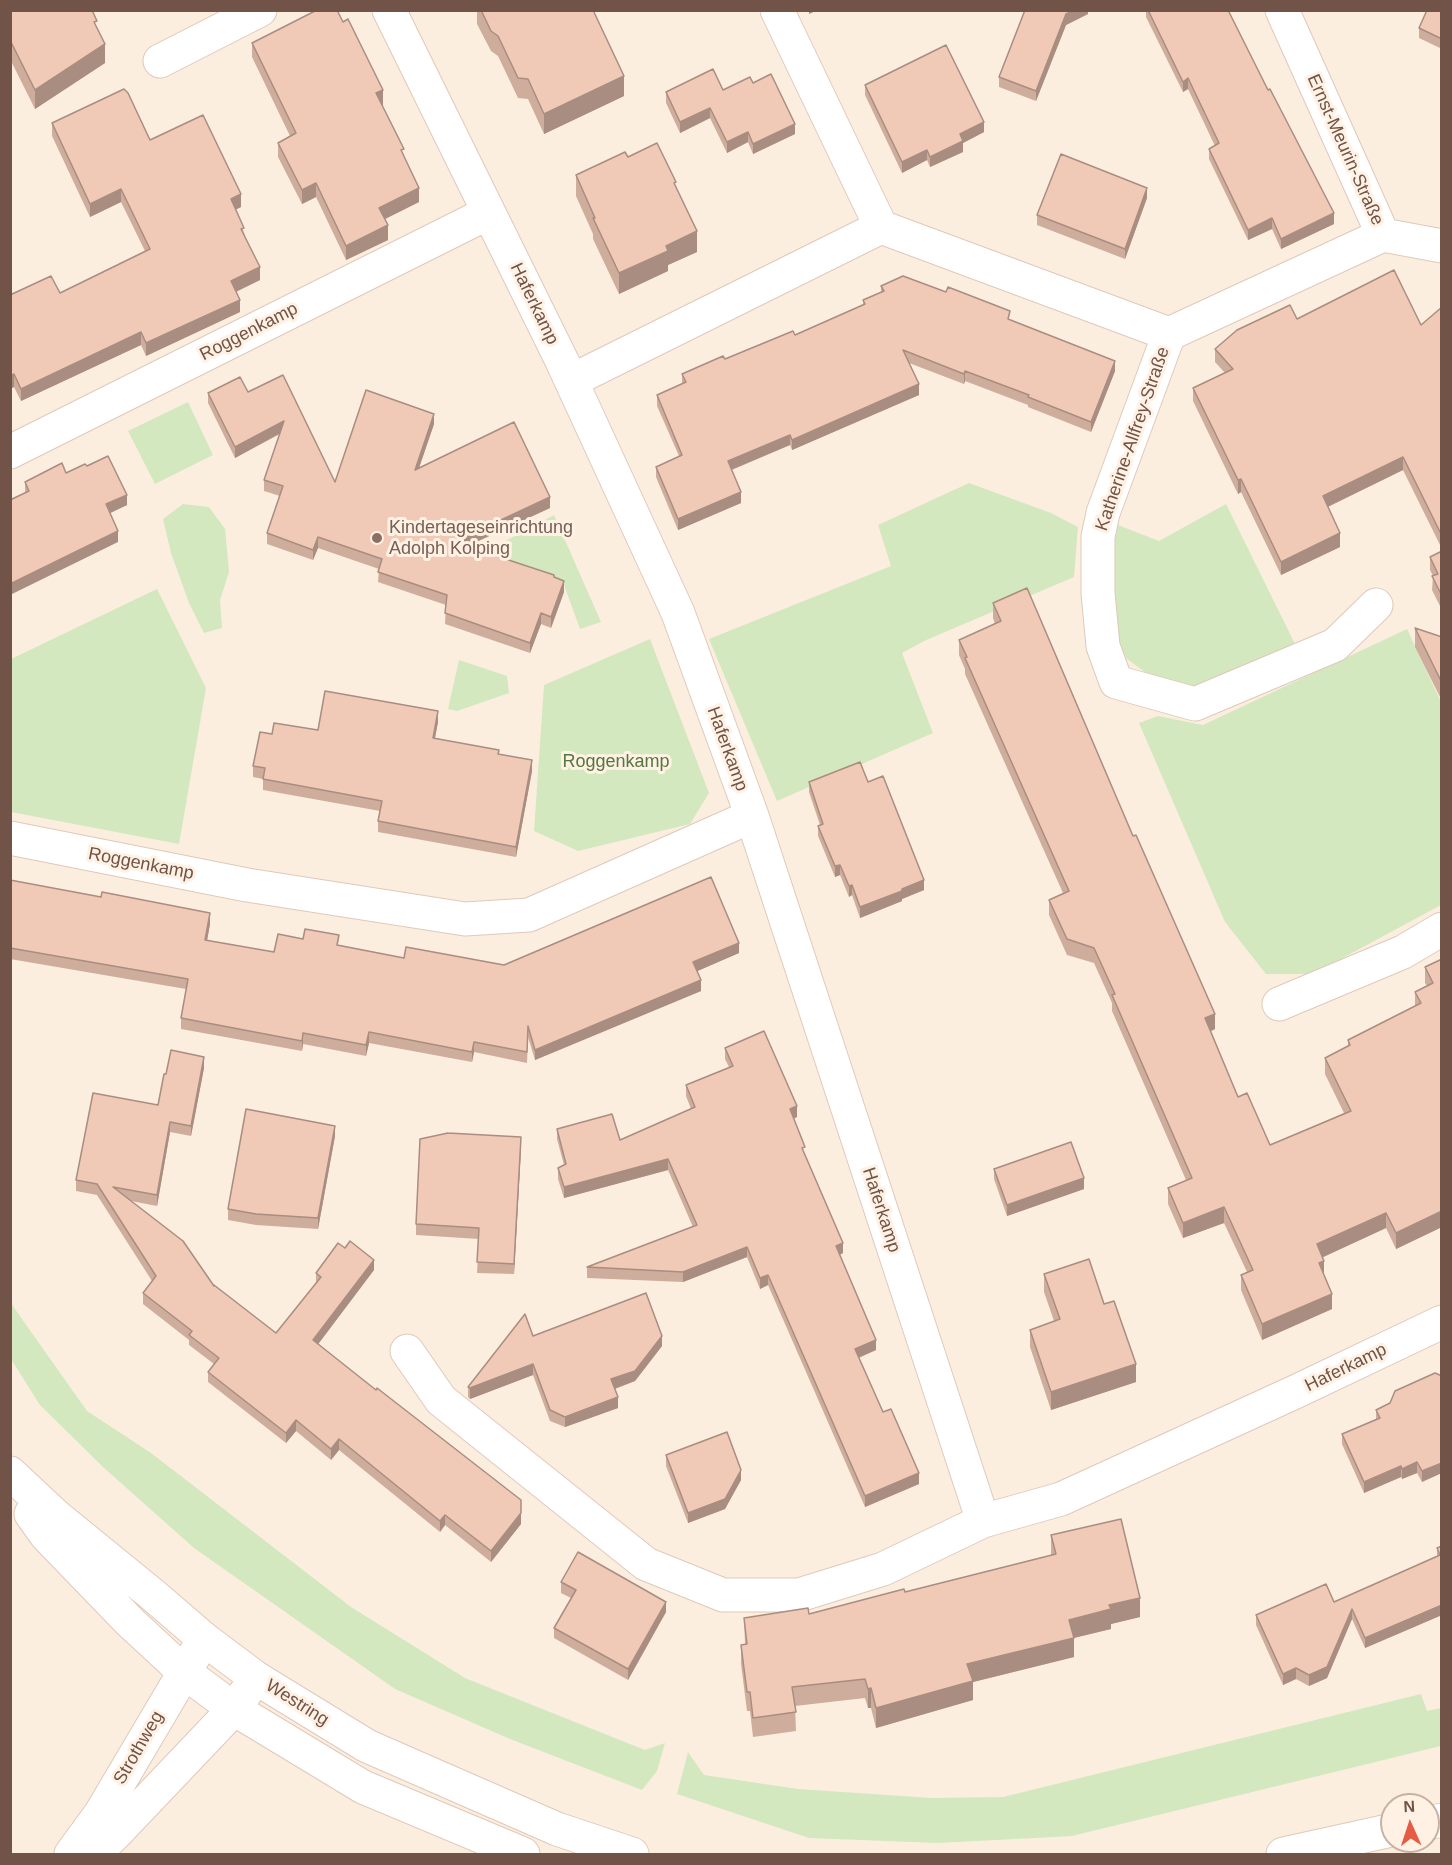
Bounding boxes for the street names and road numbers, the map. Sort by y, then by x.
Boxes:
street label: Ernst-Meurin-Straße [1302,71,1388,229]
street label: Haferkamp [505,260,563,348]
street label: Roggenkamp [196,298,302,366]
street label: Katherine-Allfrey-Straße [1091,344,1175,534]
street label: Haferkamp [702,704,752,794]
street label: Roggenkamp [86,843,196,885]
street label: Haferkamp [857,1165,905,1255]
street label: Haferkamp [1302,1339,1390,1397]
street label: Westring [261,1675,333,1731]
street label: Strothweg [109,1708,169,1788]

